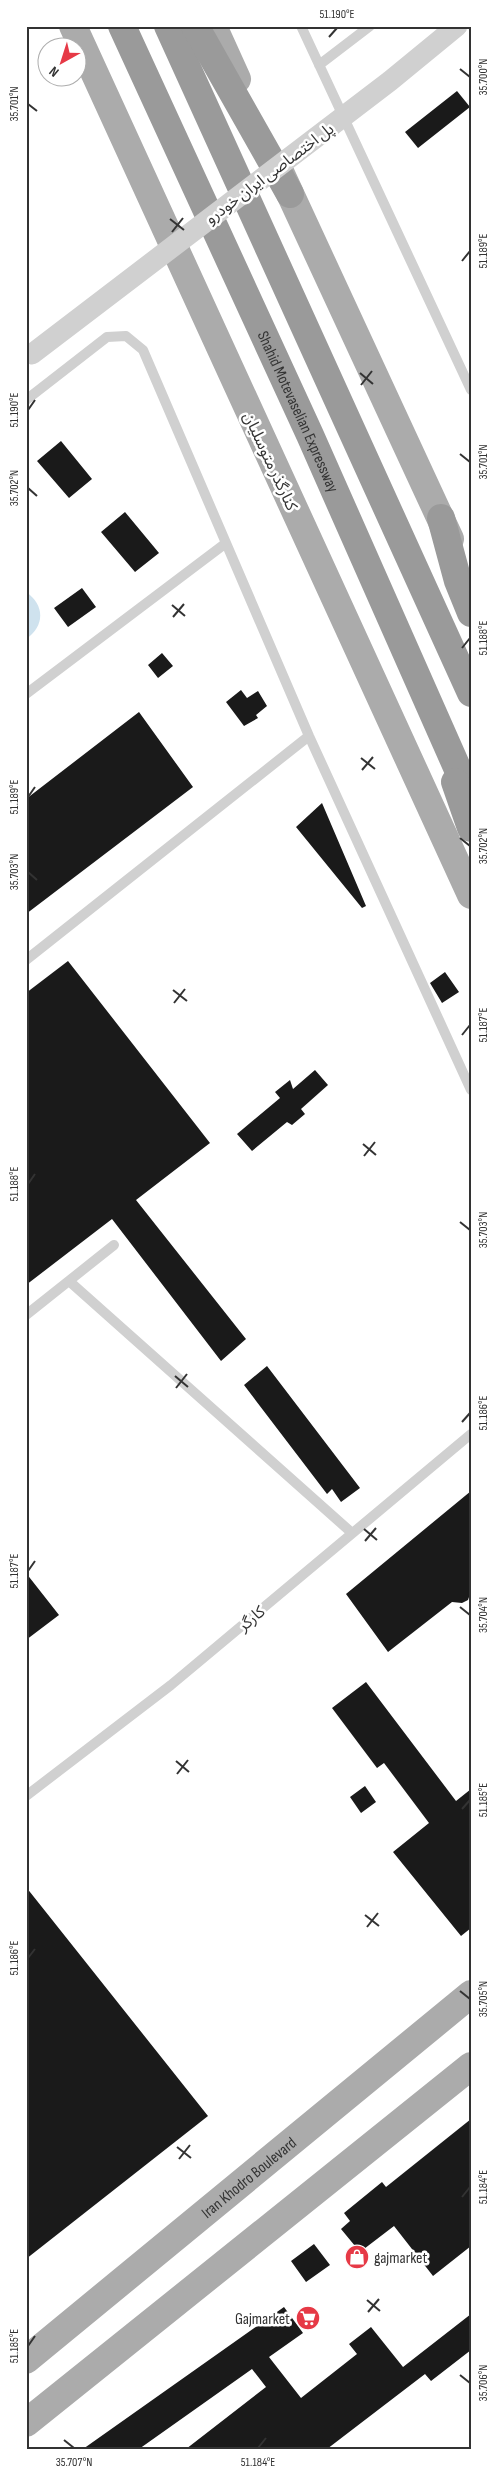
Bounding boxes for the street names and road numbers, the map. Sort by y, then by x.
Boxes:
street label: پل اختصاصی ایران خودرو [202,120,338,229]
street label: Shahid Motevaselian Expressway [253,328,342,495]
street label: کنارگذر متوسلیان [239,409,301,514]
street label: کارگر [234,1602,270,1637]
street label: Iran Khodro Boulevard [198,2134,301,2223]

